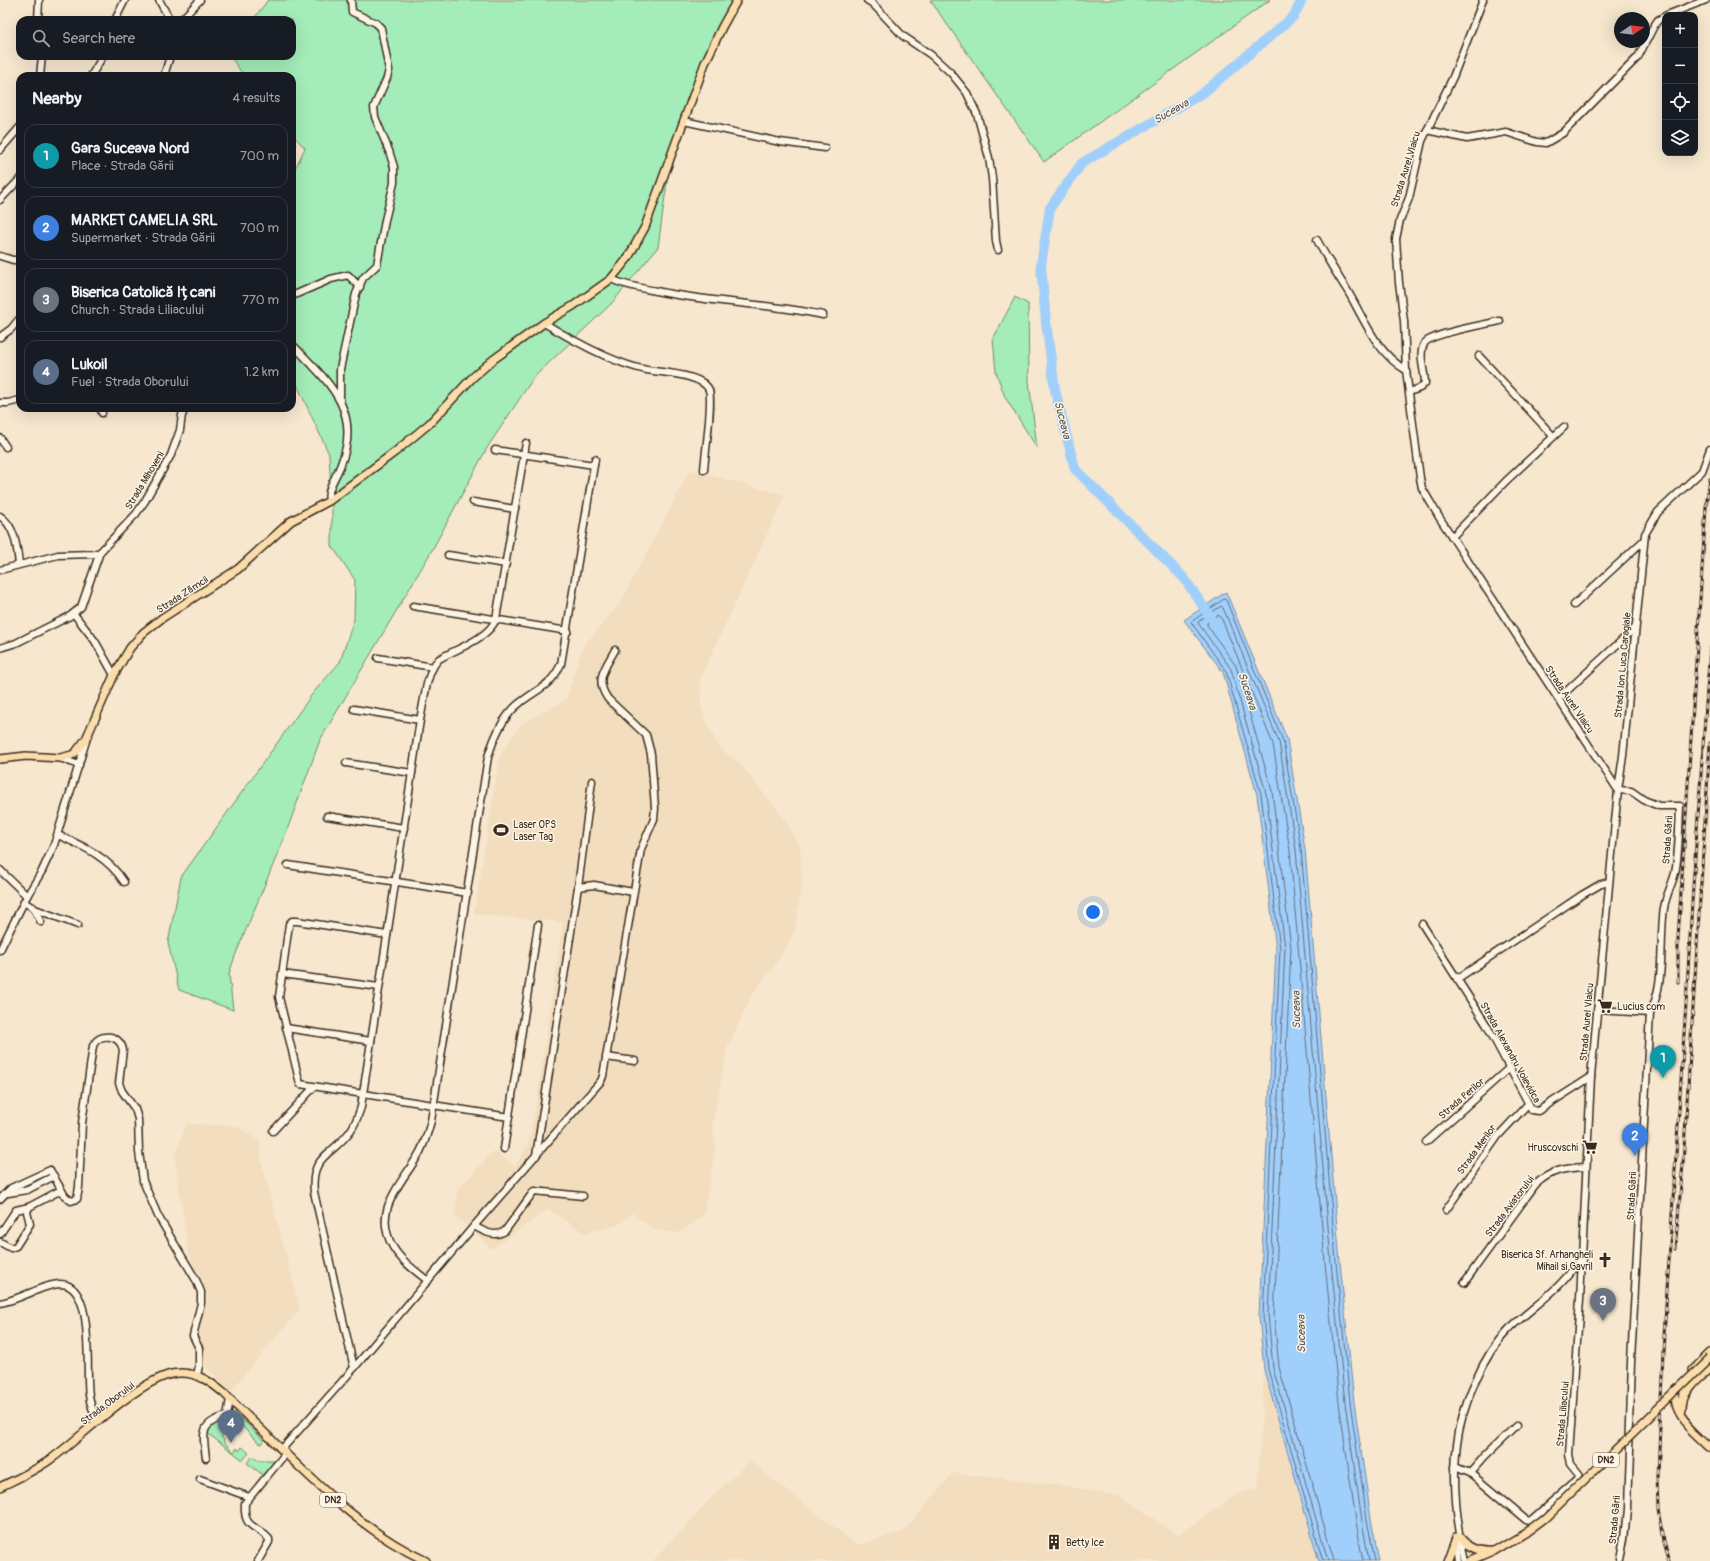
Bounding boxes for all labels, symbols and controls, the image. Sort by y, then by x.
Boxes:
north arrow [1614,12,1650,48]
map controls [1662,12,1698,156]
button: + [1662,12,1698,48]
search box [16,16,296,60]
icon: search [30,27,52,49]
text: Search here [62,29,135,48]
button: − [1662,48,1698,84]
button: locate [1662,84,1698,120]
text: Nearby [32,88,81,109]
text: 4 results [233,90,280,106]
water label: Suceava [1151,96,1192,127]
button: layers [1662,120,1698,156]
street label: Strada Aurel Vlaicu [1389,130,1423,209]
text: Gara Suceava Nord [71,139,189,158]
text: 1 [43,148,49,164]
text: 700 m [240,148,279,164]
text: Place · Strada Gării [71,158,174,174]
text: MARKET CAMELIA SRL [71,211,218,230]
text: 2 [42,220,50,236]
text: 700 m [240,220,279,236]
text: Supermarket · Strada Gării [71,230,215,246]
text: Biserica Catolică Ițcani [71,283,215,302]
text: 3 [42,292,50,308]
text: 770 m [242,292,279,308]
text: Church · Strada Liliacului [71,302,204,318]
text: Lukoil [71,355,108,374]
text: 4 [42,364,50,380]
text: 1.2 km [244,364,279,380]
text: Fuel · Strada Oborului [71,374,188,390]
water label: Suceava [1052,400,1074,441]
street label: Strada Mihoveni [123,449,167,512]
street label: Strada Zămcii [154,574,211,616]
street label: Strada Ion Luca Caragiale [1612,612,1634,718]
street label: Strada Aurel Vlaicu [1542,664,1596,736]
water label: Suceava [1235,671,1260,712]
street label: Strada Gării [1660,815,1676,865]
place label: Laser OPS Laser Tag [513,819,556,843]
sports icon: Laser OPS Laser Tag [492,821,510,839]
your location [1083,902,1103,922]
street label: Strada Aurel Vlaicu [1578,982,1596,1062]
water label: Suceava [1290,990,1303,1029]
supermarket icon: Lucius com [1596,997,1614,1015]
street label: Strada Alexandru Voievidca [1477,1000,1543,1105]
place label: Lucius com [1617,1001,1665,1013]
pin: 1 [1650,1045,1676,1078]
street label: Strada Perilor [1436,1075,1487,1122]
street label: Strada Merilor [1455,1122,1499,1177]
pin: 2 [1622,1123,1648,1156]
supermarket icon: Hruscovschi [1581,1138,1599,1156]
place label: Hruscovschi [1528,1142,1578,1154]
street label: Strada Gării [1625,1171,1639,1221]
street label: Strada Aviatorului [1483,1173,1537,1240]
place label: Biserica Sf. Arhangheli Mihail si Gavril [1501,1249,1593,1273]
church icon: Biserica Sf. Arhangheli Mihail si Gavril [1596,1251,1614,1269]
pin: 3 [1590,1288,1616,1321]
water label: Suceava [1295,1314,1308,1353]
street label: Strada Oborului [78,1380,137,1428]
street label: Strada Liliacului [1554,1381,1572,1447]
pin: 4 [218,1410,244,1443]
road number: DN2 [1593,1453,1619,1467]
road number: DN2 [320,1493,346,1507]
street label: Strada Gării [1607,1495,1623,1545]
building icon: Betty Ice [1045,1533,1063,1551]
place label: Betty Ice [1066,1537,1104,1549]

